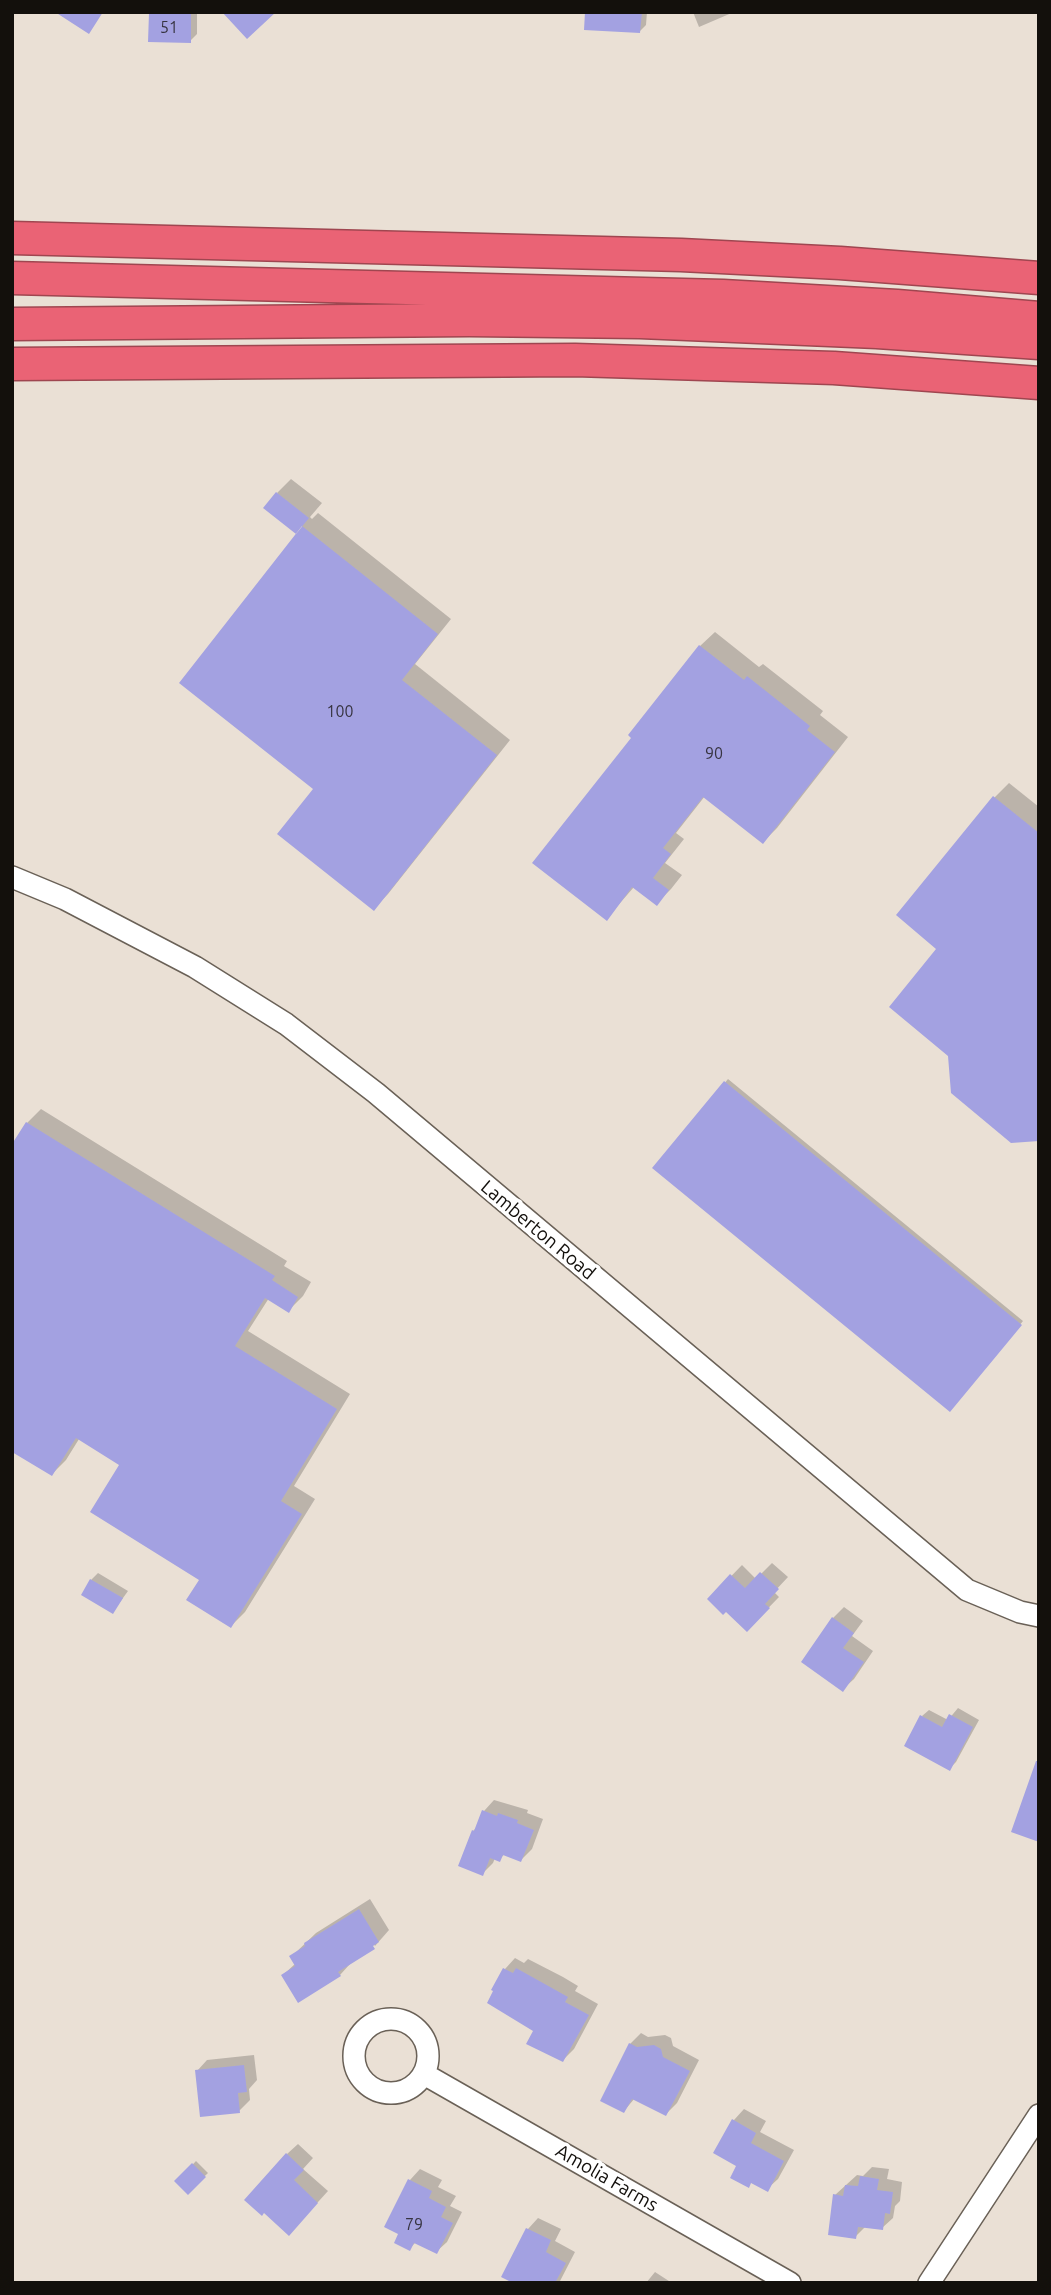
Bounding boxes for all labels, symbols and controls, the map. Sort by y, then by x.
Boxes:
house number: 51 [160,18,178,38]
house number: 100 [326,702,354,722]
house number: 90 [705,744,723,764]
street label: Lamberton Road [476,1176,600,1284]
street label: Amolia Farms [552,2140,662,2216]
house number: 79 [405,2215,423,2235]

